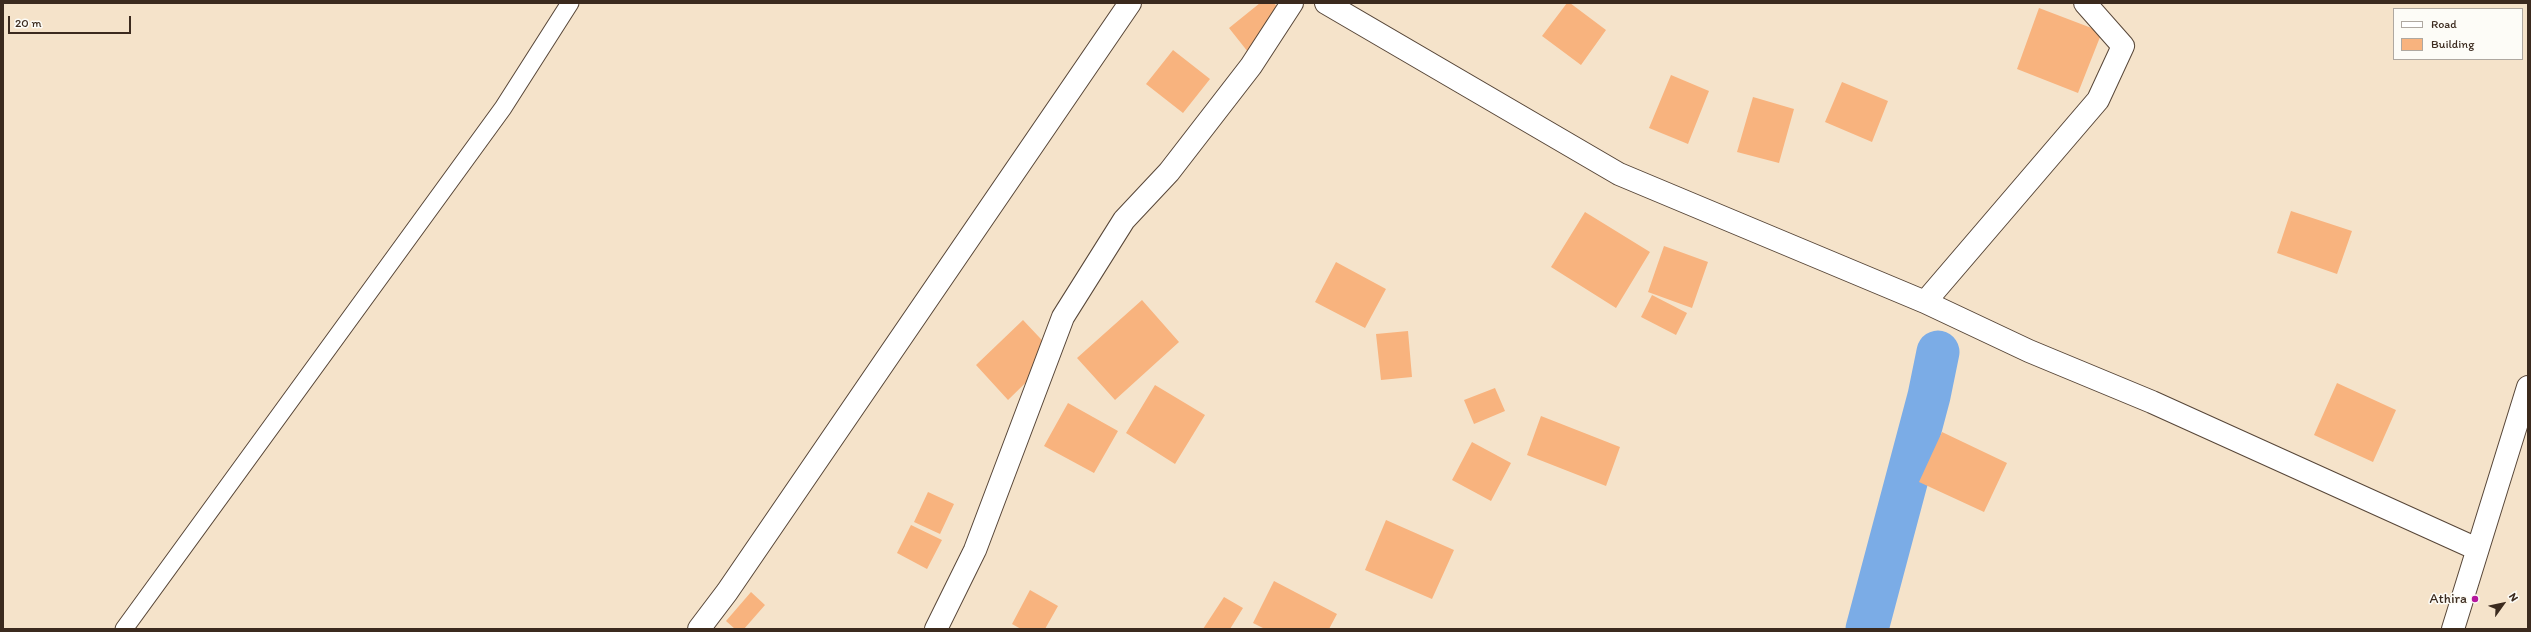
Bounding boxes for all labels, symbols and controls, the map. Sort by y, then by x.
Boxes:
scale bar [10,8,133,34]
legend [2393,8,2523,60]
text: 20 m [15,16,42,30]
text: Road [2431,17,2457,31]
text: Building [2431,37,2474,51]
north arrow [2483,584,2523,624]
place label: Athira [2430,591,2467,607]
text: N [2506,591,2521,604]
marker: Athira [2470,594,2480,604]

